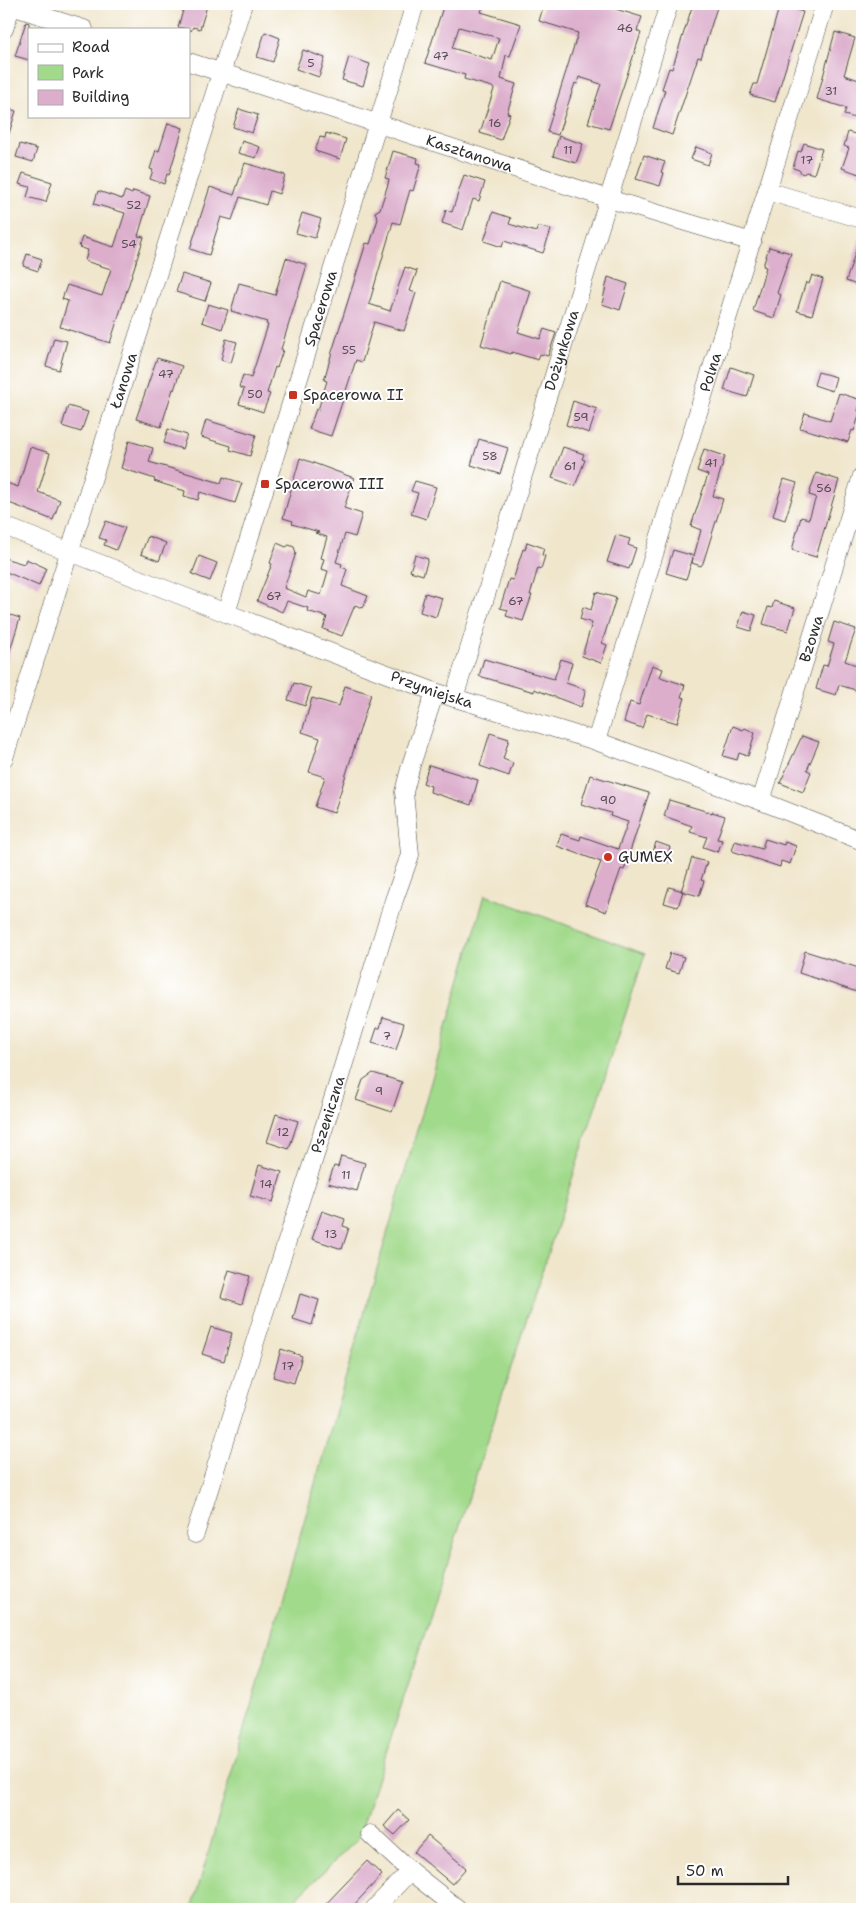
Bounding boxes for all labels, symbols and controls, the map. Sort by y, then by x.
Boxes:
house number: 46 [617,20,633,36]
legend [28,28,190,118]
text: Road [72,37,110,57]
house number: 47 [433,48,449,64]
house number: 5 [307,55,315,71]
text: Park [72,63,104,83]
house number: 31 [825,83,837,99]
text: Building [72,87,129,107]
house number: 16 [488,115,502,131]
street label: Kasztanowa [424,130,516,177]
house number: 11 [563,142,573,158]
house number: 17 [801,152,813,168]
house number: 52 [126,197,142,213]
house number: 54 [121,236,137,252]
street label: Spacerowa [299,267,342,349]
street label: Dożynkowa [540,307,584,393]
house number: 55 [342,342,356,358]
street label: Łanowa [105,349,142,412]
street label: Polna [695,350,726,395]
house number: 47 [158,366,174,382]
place label: Spacerowa II [303,385,403,405]
house number: 50 [247,386,263,402]
marker: Spacerowa II [287,389,299,401]
house number: 59 [573,409,589,425]
house number: 58 [482,448,498,464]
house number: 41 [705,455,717,471]
house number: 61 [564,458,576,474]
place label: Spacerowa III [275,474,384,494]
marker: Spacerowa III [259,478,271,490]
house number: 56 [816,480,832,496]
house number: 67 [266,588,282,604]
house number: 67 [508,593,524,609]
street label: Bzowa [795,612,828,665]
street label: Przymiejska [388,666,476,713]
house number: 90 [600,792,616,808]
place label: GUMEX [618,847,673,867]
marker: GUMEX [602,851,614,863]
house number: 7 [383,1028,391,1044]
street label: Pszeniczna [306,1073,350,1156]
house number: 9 [375,1083,383,1099]
house number: 12 [277,1124,289,1140]
house number: 11 [341,1167,351,1183]
house number: 14 [260,1176,272,1192]
house number: 13 [325,1226,337,1242]
house number: 17 [282,1358,294,1374]
scale bar [678,1853,788,1885]
text: 50 m [686,1861,724,1881]

